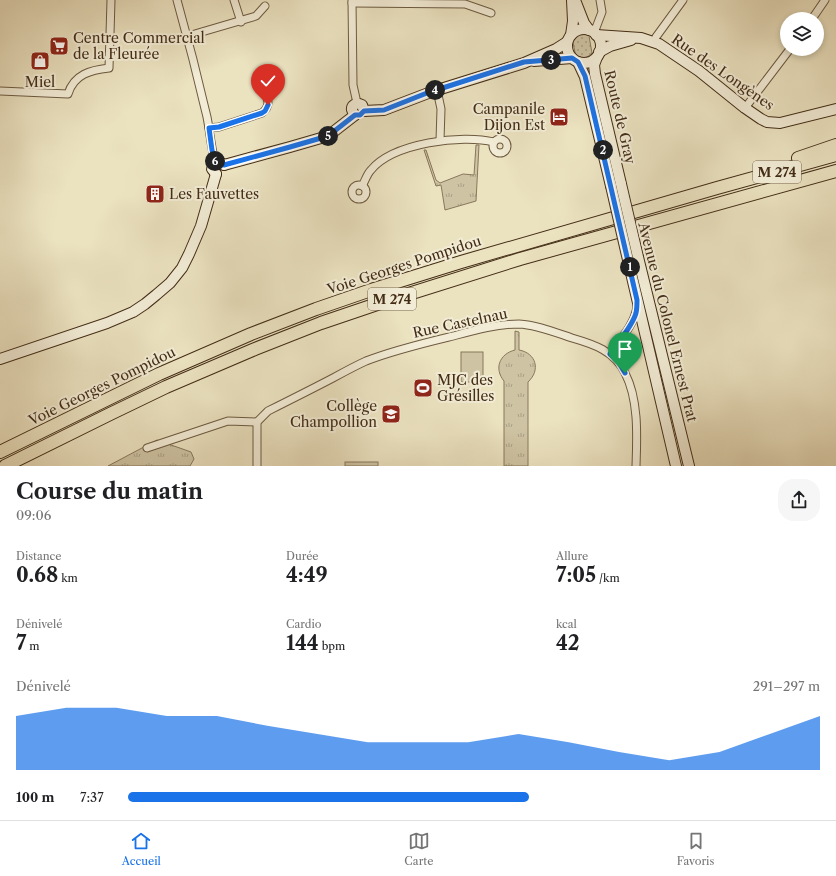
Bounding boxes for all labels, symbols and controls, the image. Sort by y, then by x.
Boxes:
map controls [780,12,824,56]
button: layers [780,12,824,56]
place label: Centre Commercial de la Fleurée [73,29,205,63]
street label: Rue des Longènes [668,30,778,114]
supermarket icon: Centre Commercial de la Fleurée [48,35,70,57]
shop icon: Miel [29,50,51,72]
pin: 3 [541,50,561,70]
text: 3 [548,53,554,67]
pin [251,64,285,105]
street label: Route de Gray [600,68,640,166]
icon: check [257,70,279,92]
place label: Miel [25,73,55,91]
pin: 4 [425,80,445,100]
text: 4 [432,83,438,97]
place label: Campanile Dijon Est [473,100,545,134]
hotel icon: Campanile Dijon Est [548,106,570,128]
pin: 5 [318,126,338,146]
text: 5 [325,129,331,143]
pin: 2 [593,140,613,160]
text: 2 [600,143,606,157]
pin: 6 [205,151,225,171]
text: 6 [212,154,218,168]
road number: M 274 [753,161,801,183]
building icon: Les Fauvettes [144,183,166,205]
place label: Les Fauvettes [169,185,259,203]
street label: Avenue du Colonel Ernest Prat [634,219,702,424]
street label: Voie Georges Pompidou [324,231,484,299]
pin: 1 [620,257,640,277]
text: 1 [628,260,632,274]
road number: M 274 [368,288,416,310]
street label: Rue Castelnau [411,304,509,342]
pin [608,332,642,373]
icon: arrive [614,338,636,360]
street label: Voie Georges Pompidou [25,342,179,430]
place label: MJC des Grésilles [437,371,494,405]
sports icon: MJC des Grésilles [412,377,434,399]
place label: Collège Champollion [290,397,377,431]
school or university icon: Collège Champollion [380,403,402,425]
text: Course du matin [16,478,203,505]
button: share [778,479,820,521]
text: 09:06 [16,507,51,523]
text: Distance [16,549,62,563]
text: Durée [286,549,319,563]
text: Allure [556,549,588,563]
text: 0.68 [16,563,58,587]
text: 4:49 [286,563,328,587]
text: 7:05 [556,563,596,587]
text: km [58,571,78,585]
text: /km [596,571,620,585]
text: Dénivelé [16,617,62,631]
text: Cardio [286,617,322,631]
text: kcal [556,617,577,631]
text: 7 [16,631,26,655]
text: 144 [286,631,319,655]
text: 42 [556,631,580,655]
text: m [26,639,40,653]
text: bpm [319,639,345,653]
text: Dénivelé [16,678,71,694]
text: 291–297 m [753,678,820,694]
text: 100 m [16,789,55,805]
text: 7:37 [80,789,104,805]
tab: Accueil [122,830,161,868]
tab: Carte [404,830,433,868]
tab: Favoris [677,830,714,868]

